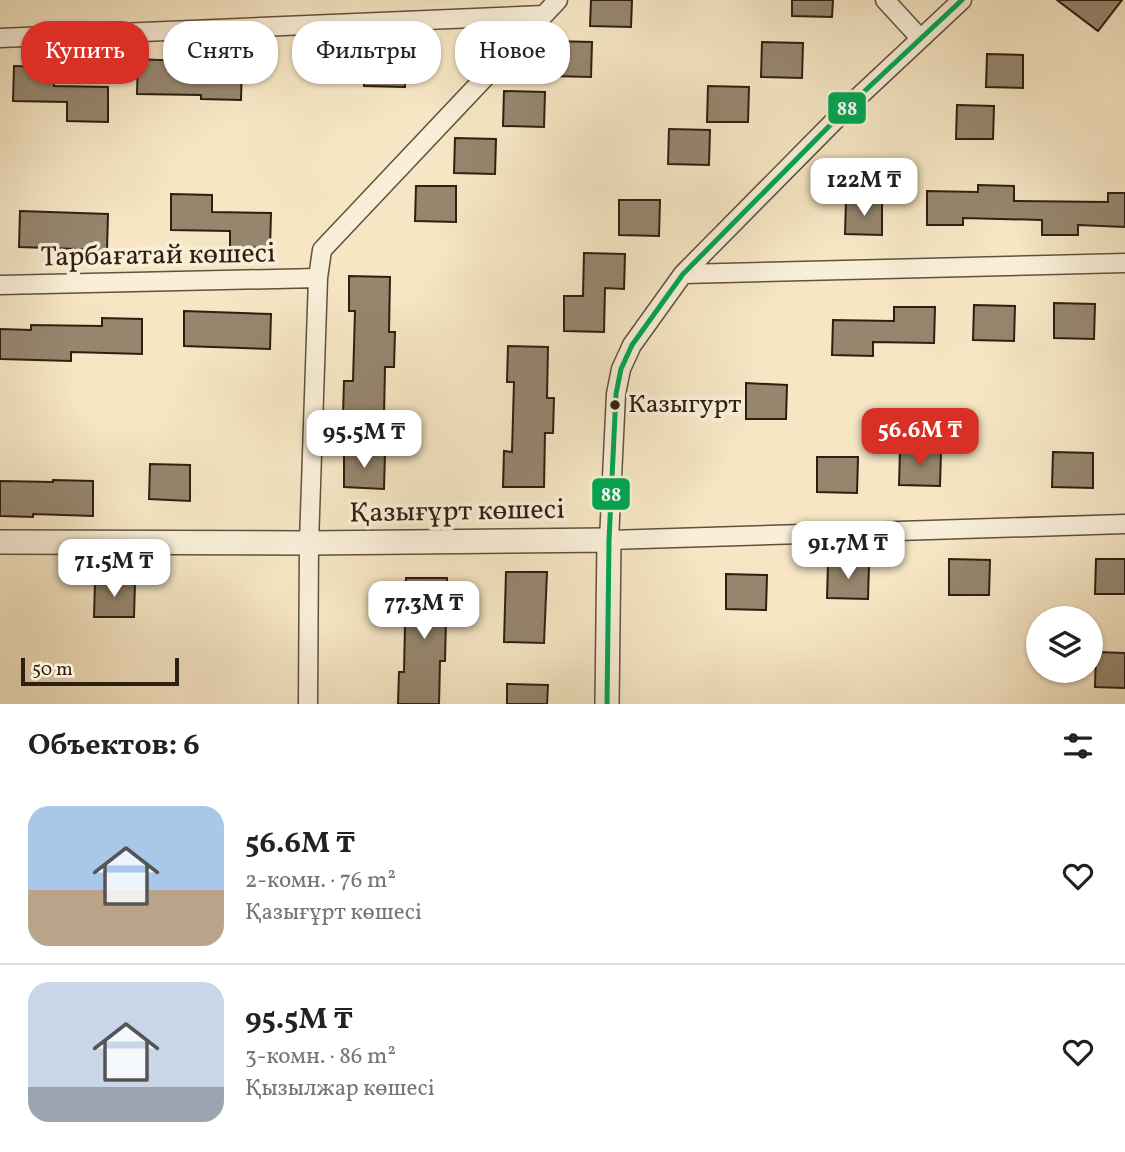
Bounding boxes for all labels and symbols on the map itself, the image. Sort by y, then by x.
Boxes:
line badge: 88 [827,91,867,125]
text: 88 [837,97,857,123]
pin: 122M ₸ [807,158,921,218]
street label: Тарбағатай көшесі [40,234,276,278]
place label: Казыгурт [628,387,741,423]
marker: Казыгурт [608,398,622,412]
pin: 56.6M ₸ [855,408,985,468]
pin: 95.5M ₸ [299,410,429,470]
line badge: 88 [591,477,631,511]
text: 88 [601,483,621,509]
street label: Қазығұрт көшесі [349,491,565,533]
pin: 91.7M ₸ [783,522,913,581]
pin: 71.5M ₸ [49,540,179,599]
pin: 77.3M ₸ [359,582,489,641]
scale bar [21,655,178,687]

